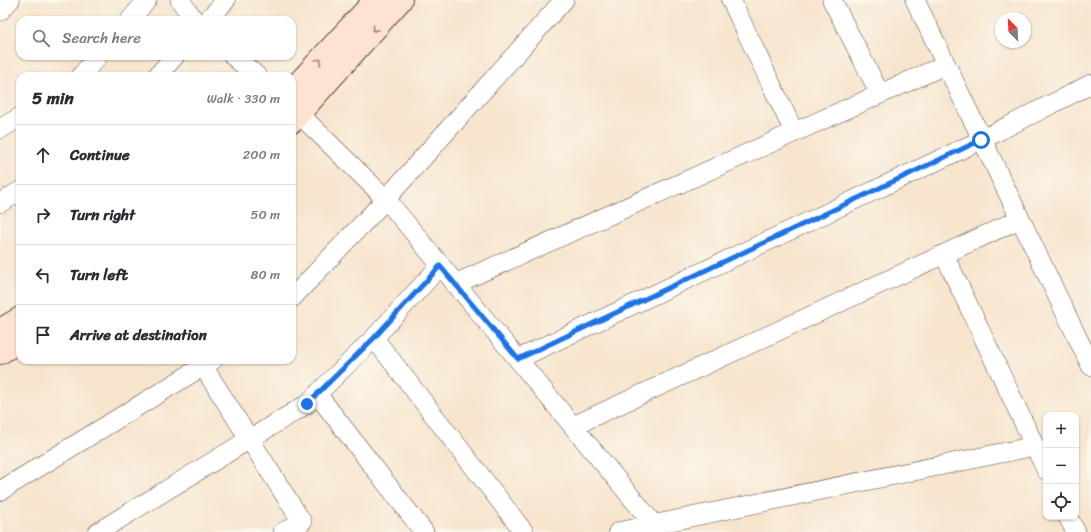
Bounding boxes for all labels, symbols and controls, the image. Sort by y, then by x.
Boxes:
north arrow [995,12,1031,48]
search box [16,16,296,60]
one-way arrow [373,24,380,32]
text: Search here [62,25,141,51]
icon: search [30,27,52,49]
one-way arrow [314,58,321,66]
text: 5 min [32,83,74,113]
text: Walk · 330 m [207,87,280,110]
route start [972,131,990,149]
text: Continue [70,142,130,168]
text: 200 m [243,143,280,166]
icon: ahead [32,144,54,166]
text: Turn right [70,202,135,228]
text: 50 m [250,203,280,226]
icon: right [32,204,54,226]
text: Turn left [70,262,128,288]
text: 80 m [251,263,280,286]
icon: left [32,264,54,286]
text: Arrive at destination [70,322,207,348]
icon: arrive [32,324,54,346]
route end [298,395,316,413]
map controls [1043,412,1079,520]
button: + [1043,412,1079,448]
button: − [1043,448,1079,484]
button: locate [1043,484,1079,520]

